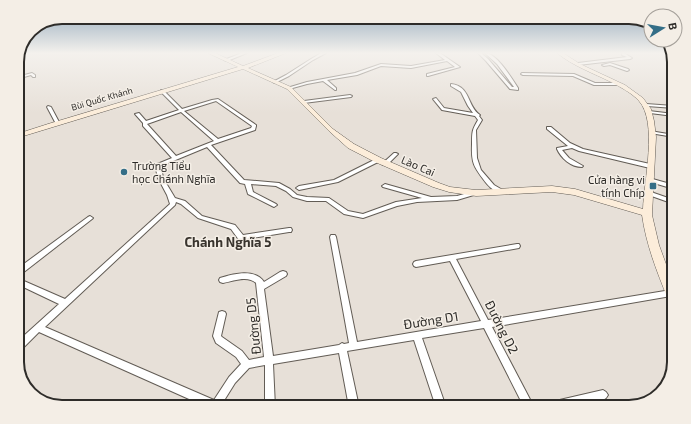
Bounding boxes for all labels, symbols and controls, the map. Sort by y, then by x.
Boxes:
north arrow [643,8,683,48]
text: B [666,21,680,31]
street label: Bùi Quốc Khánh [70,84,134,113]
street label: Lào Cai [399,153,437,178]
place label: Trường Tiểu học Chánh Nghĩa [132,159,215,186]
marker: Trường Tiểu học Chánh Nghĩa [119,167,129,177]
place label: Cửa hàng vi tính Chíp [588,173,645,199]
marker: Cửa hàng vi tính Chíp [648,181,658,191]
district label: Chánh Nghĩa 5 [184,234,272,250]
street label: Đường D5 [242,297,264,355]
street label: Đường D2 [482,298,522,356]
street label: Đường D1 [402,308,460,332]

